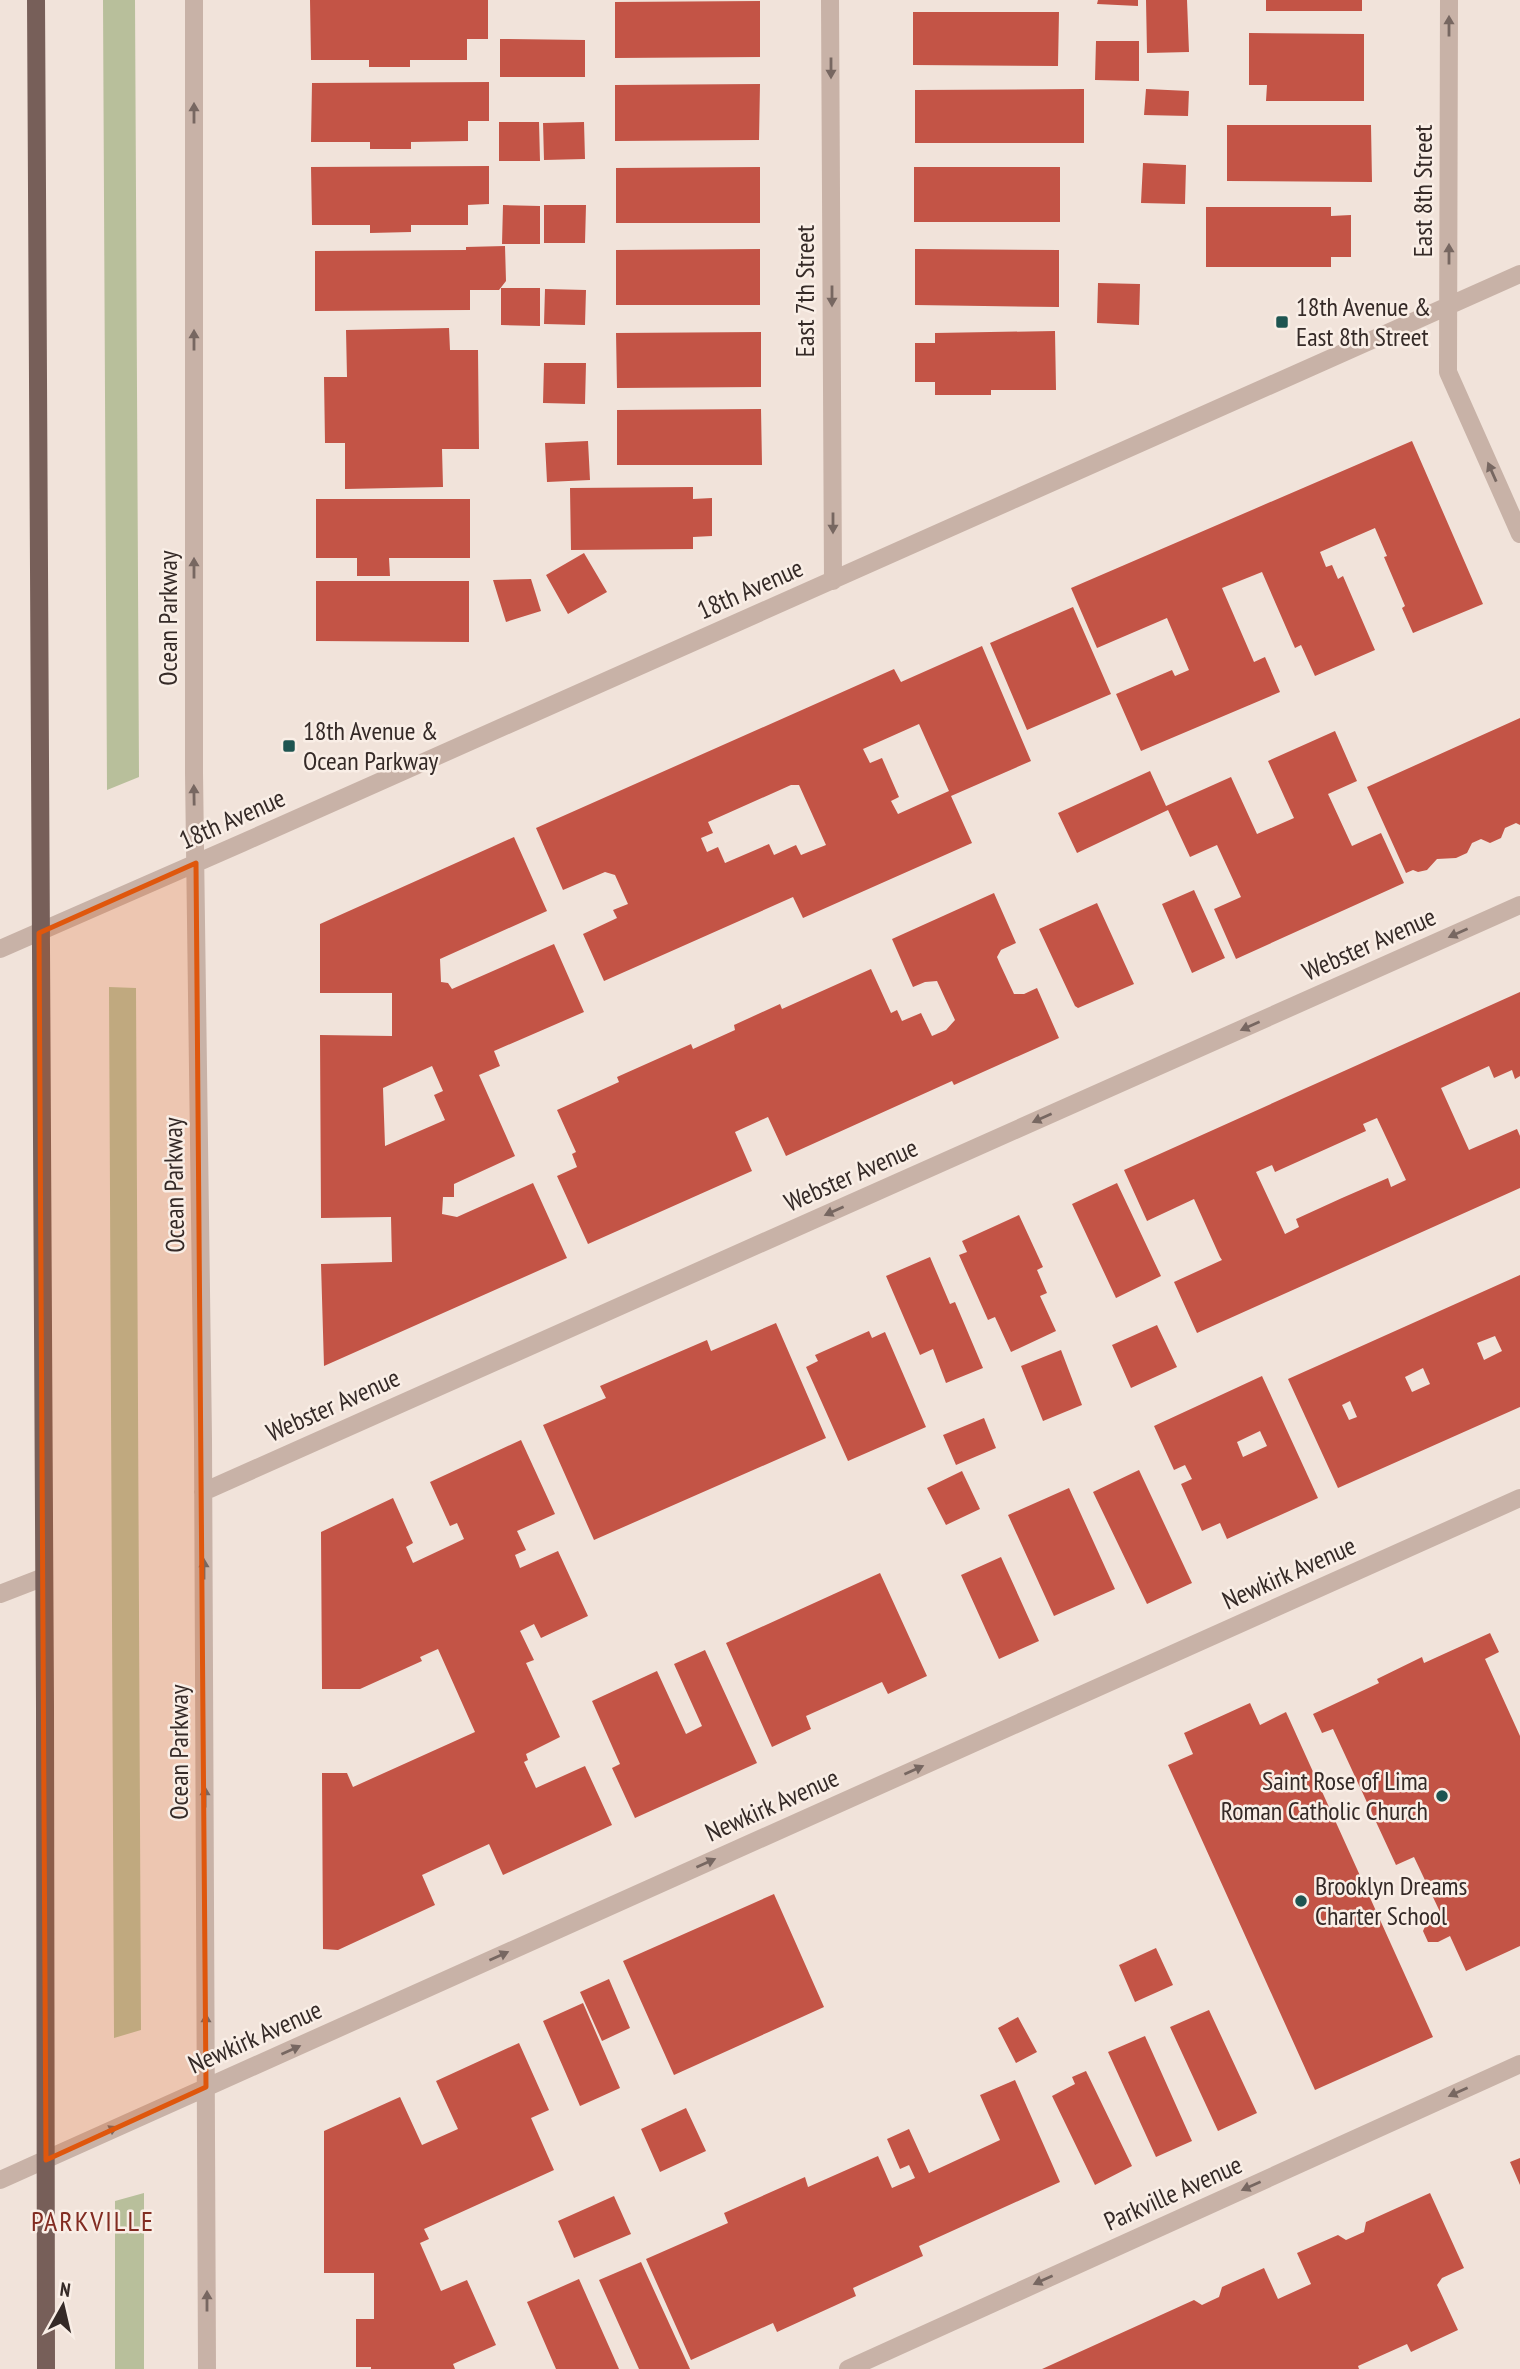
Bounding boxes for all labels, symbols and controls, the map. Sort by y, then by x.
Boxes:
one-way arrow [1443,15,1455,37]
one-way arrow [825,57,837,79]
one-way arrow [188,101,200,123]
street label: East 8th Street [1406,125,1439,257]
street label: East 7th Street [788,225,821,357]
one-way arrow [1444,242,1455,264]
one-way arrow [826,285,838,307]
place label: 18th Avenue & East 8th Street [1296,290,1431,353]
marker: 18th Avenue & East 8th Street [1274,314,1290,330]
one-way arrow [188,329,200,351]
one-way arrow [1486,461,1497,482]
one-way arrow [827,512,839,534]
street label: Ocean Parkway [151,550,184,686]
street label: 18th Avenue [692,551,808,627]
one-way arrow [188,556,200,578]
place label: 18th Avenue & Ocean Parkway [303,714,439,777]
marker: 18th Avenue & Ocean Parkway [281,738,297,754]
street label: 18th Avenue [174,781,290,857]
one-way arrow [188,784,200,806]
street label: Webster Avenue [1297,899,1441,988]
one-way arrow [1447,928,1468,939]
one-way arrow [1240,1020,1260,1032]
one-way arrow [1032,1112,1052,1124]
street label: Ocean Parkway [156,1117,191,1253]
street label: Webster Avenue [779,1130,923,1219]
one-way arrow [824,1205,844,1217]
street label: Webster Avenue [261,1360,405,1449]
street label: Newkirk Avenue [1217,1528,1361,1617]
one-way arrow [198,1558,210,1580]
street label: Ocean Parkway [162,1684,195,1820]
street label: Newkirk Avenue [700,1760,844,1849]
one-way arrow [903,1764,924,1775]
place label: Saint Rose of Lima Roman Catholic Church [1221,1764,1428,1827]
one-way arrow [199,1786,211,1808]
marker: Saint Rose of Lima Roman Catholic Church [1434,1788,1450,1804]
one-way arrow [696,1857,716,1869]
place label: Brooklyn Dreams Charter School [1315,1869,1467,1932]
marker: Brooklyn Dreams Charter School [1293,1893,1309,1909]
one-way arrow [488,1950,509,1961]
street label: Newkirk Avenue [183,1992,327,2081]
one-way arrow [200,2013,212,2035]
one-way arrow [281,2044,301,2056]
one-way arrow [1448,2086,1468,2098]
one-way arrow [98,2126,118,2137]
street label: Parkville Avenue [1099,2147,1247,2238]
one-way arrow [1240,2181,1261,2192]
district label: PARKVILLE [31,2202,155,2239]
north arrow [28,2271,98,2341]
one-way arrow [1033,2275,1054,2286]
text: N [59,2277,72,2302]
one-way arrow [201,2290,213,2312]

